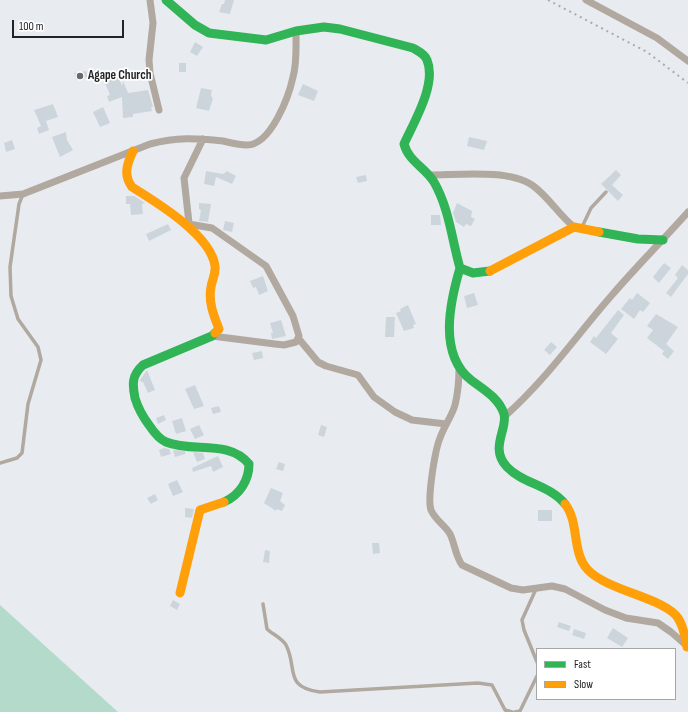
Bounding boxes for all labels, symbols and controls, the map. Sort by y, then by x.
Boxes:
scale bar [14,12,126,38]
text: 100 m [19,19,44,34]
place label: Agape Church [88,68,151,84]
marker: Agape Church [75,71,85,81]
legend [536,648,676,700]
text: Fast [574,657,591,672]
text: Slow [574,677,593,692]

